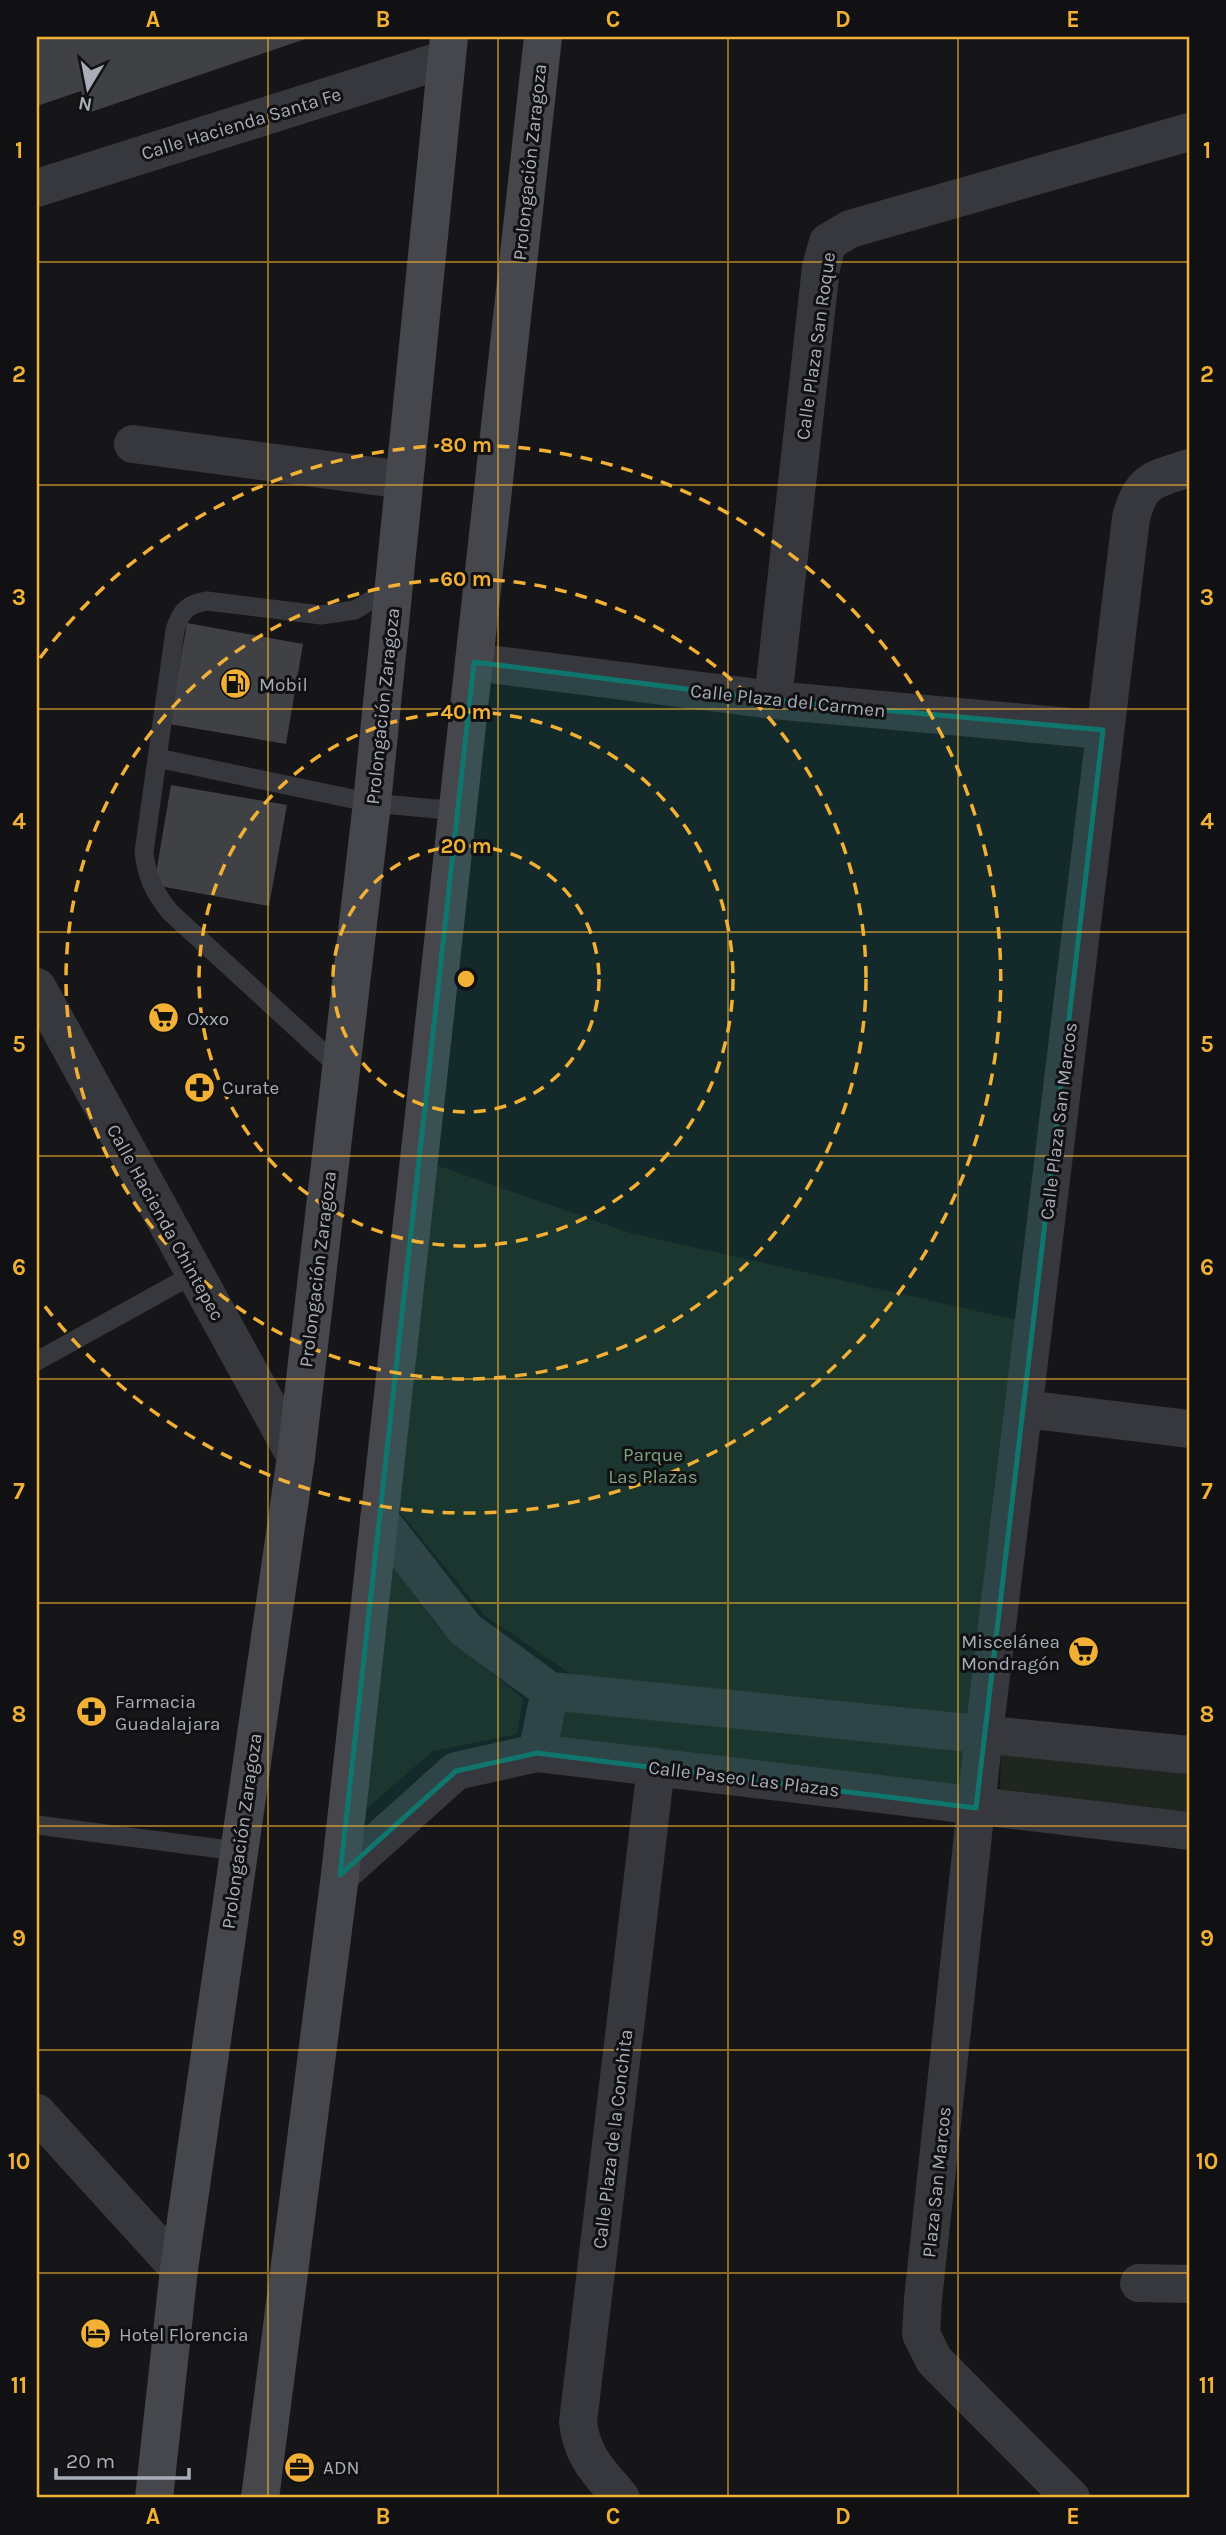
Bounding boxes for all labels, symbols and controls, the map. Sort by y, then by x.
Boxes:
text: A [146,6,160,33]
text: B [376,6,390,33]
text: C [606,6,620,33]
text: D [835,6,851,33]
text: E [1066,6,1080,33]
north arrow [52,52,122,122]
street label: Prolongación Zaragoza [509,63,551,262]
street label: Calle Hacienda Santa Fe [139,83,344,165]
text: N [77,92,94,116]
text: 1 [15,137,23,164]
text: 1 [1203,137,1211,164]
street label: Calle Plaza San Roque [792,251,840,442]
text: 2 [12,361,26,388]
text: 2 [1200,361,1214,388]
text: 80 m [440,433,492,457]
text: 60 m [440,567,492,591]
text: 3 [12,584,26,611]
text: 3 [1200,584,1214,611]
street label: Prolongación Zaragoza [362,607,404,806]
fuel station icon: Mobil [219,667,253,701]
place label: Mobil [259,674,308,696]
street label: Calle Plaza del Carmen [689,680,887,722]
text: 40 m [440,700,492,724]
text: 4 [12,808,26,835]
text: 4 [1200,808,1214,835]
text: 20 m [440,834,492,858]
centre of rings [454,967,478,991]
supermarket icon: Oxxo [147,1001,181,1035]
place label: Oxxo [187,1008,229,1030]
street label: Calle Plaza San Marcos [1036,1021,1082,1221]
text: 5 [12,1031,26,1058]
text: 5 [1200,1031,1214,1058]
pharmacy icon: Curate [182,1070,216,1104]
place label: Curate [222,1077,279,1099]
street label: Calle Hacienda Chintepec [102,1121,228,1324]
street label: Prolongación Zaragoza [295,1170,341,1369]
text: 6 [12,1254,26,1281]
text: 6 [1200,1254,1214,1281]
park label: Parque Las Plazas [608,1444,698,1488]
text: 7 [13,1478,25,1505]
text: 7 [1201,1478,1213,1505]
place label: Miscelánea Mondragón [961,1631,1060,1675]
supermarket icon: Miscelánea Mondragón [1066,1635,1100,1669]
place label: Farmacia Guadalajara [115,1691,220,1735]
pharmacy icon: Farmacia Guadalajara [75,1695,109,1729]
text: 8 [12,1701,26,1728]
text: 8 [1200,1701,1214,1728]
street label: Prolongación Zaragoza [217,1732,267,1930]
street label: Calle Paseo Las Plazas [647,1756,841,1802]
text: 9 [12,1925,26,1952]
text: 9 [1200,1925,1214,1952]
street label: Calle Plaza de la Conchita [589,2028,637,2250]
street label: Plaza San Marcos [918,2105,956,2259]
text: 10 [8,2148,30,2175]
text: 10 [1196,2148,1218,2175]
hotel icon: Hotel Florencia [79,2317,113,2351]
place label: Hotel Florencia [119,2324,249,2346]
text: 11 [11,2372,27,2399]
text: 11 [1199,2372,1215,2399]
scale bar [56,2437,189,2481]
text: 20 m [66,2449,115,2473]
office icon: ADN [283,2450,317,2484]
place label: ADN [323,2457,359,2479]
text: A [146,2503,160,2530]
text: B [376,2503,390,2530]
text: C [606,2503,620,2530]
text: D [835,2503,851,2530]
text: E [1066,2503,1080,2530]

